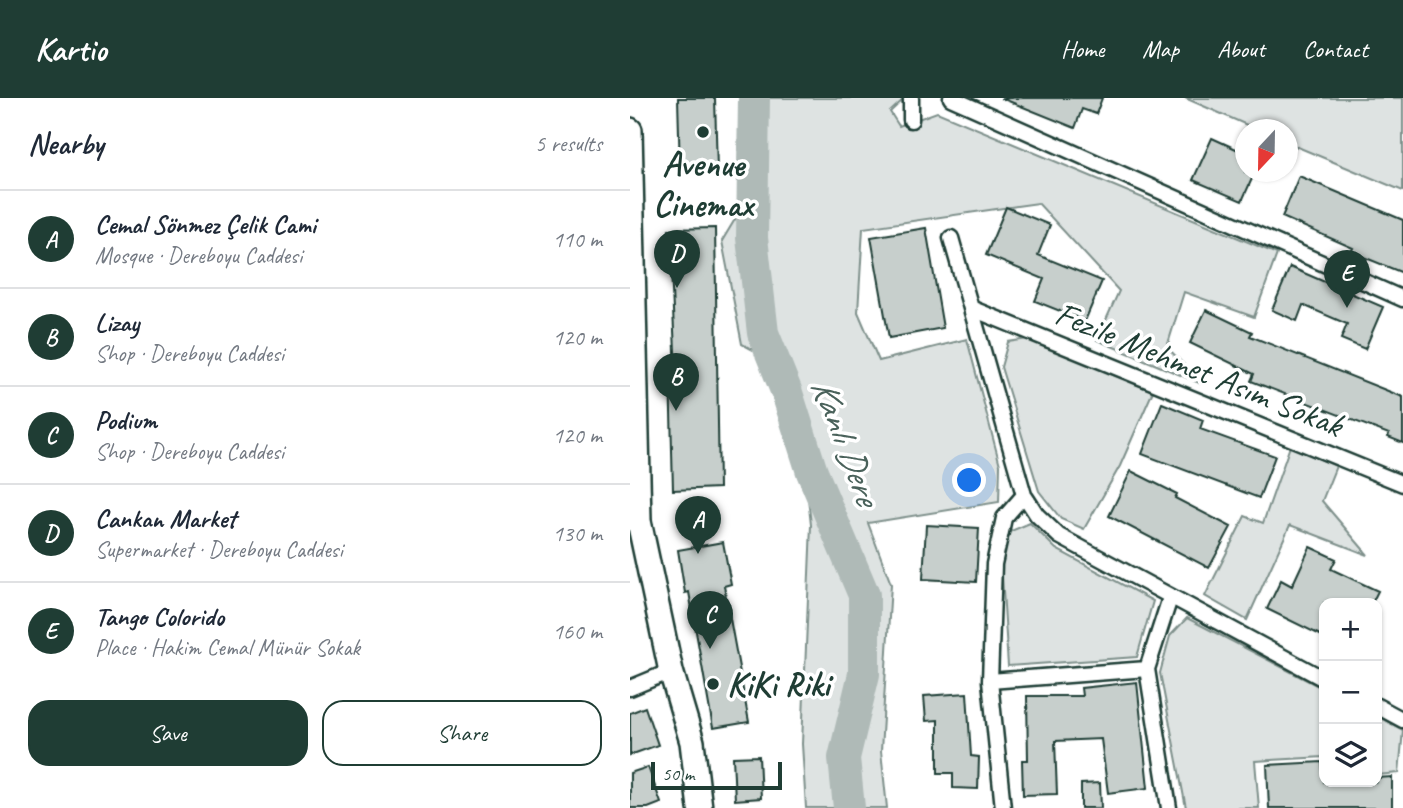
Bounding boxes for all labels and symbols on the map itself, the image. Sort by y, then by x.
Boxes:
north arrow [1235,119,1298,182]
marker: Avenue Cinemax [695,124,711,140]
place label: Avenue Cinemax [653,142,756,227]
pin: D [654,230,700,288]
pin: E [1324,250,1370,308]
street label: Fezile Mehmet Asım Sokak [1049,291,1351,448]
pin: B [653,353,699,411]
water label: Kanlı Dere [801,371,893,515]
your location [952,463,986,497]
pin: A [675,496,721,554]
pin: C [687,591,733,649]
place label: KiKi Riki [727,662,834,707]
marker: KiKi Riki [705,676,721,692]
scale bar [651,759,782,791]

